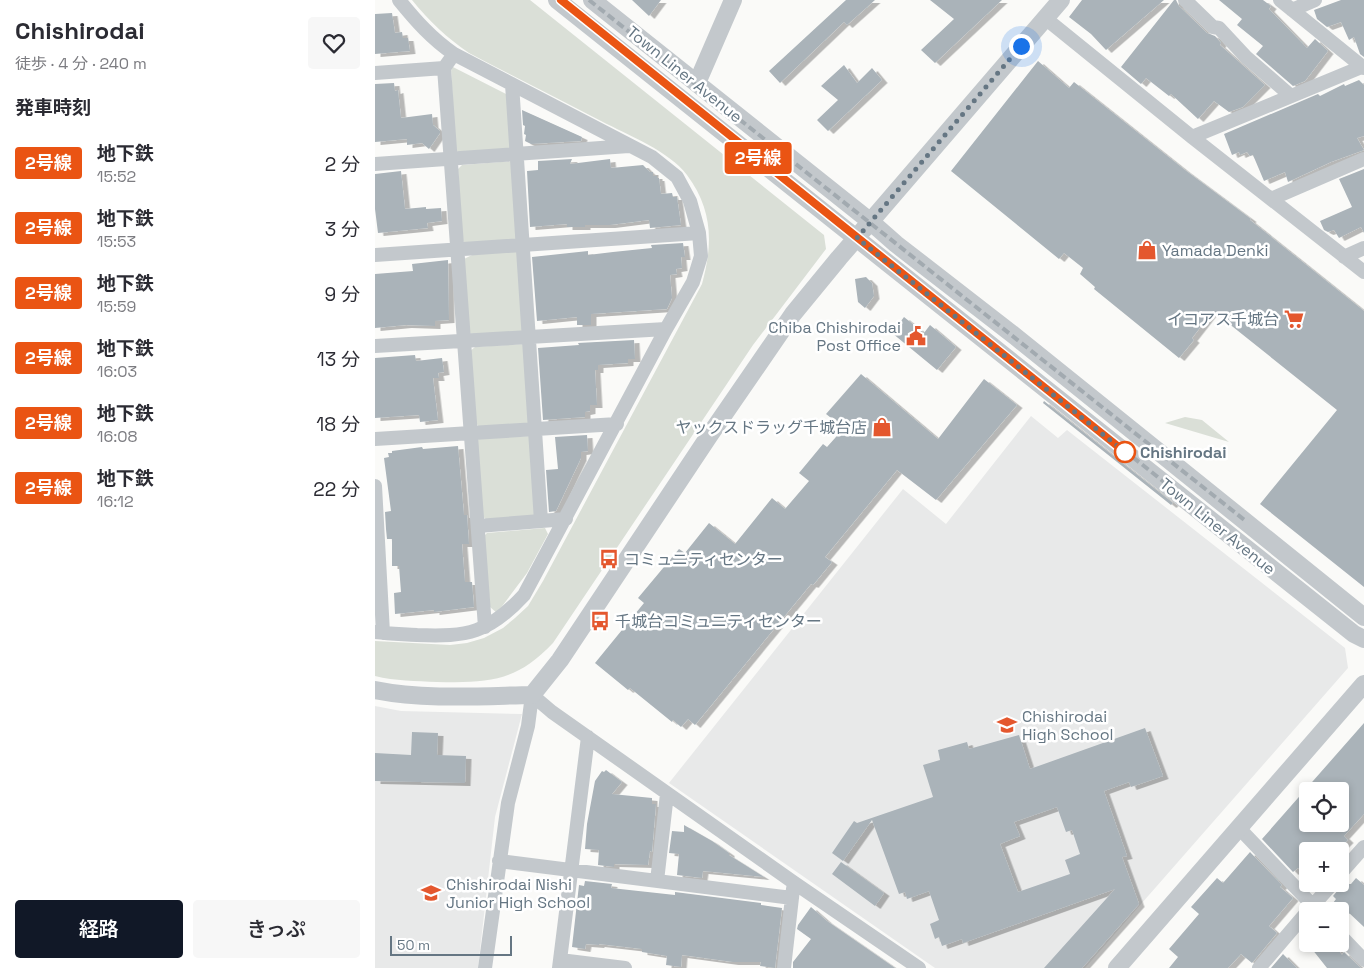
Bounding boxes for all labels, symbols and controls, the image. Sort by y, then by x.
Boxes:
text: Chishirodai [15,15,145,46]
button: heart [308,17,360,69]
street label: Town Liner Avenue [623,21,747,127]
your location [1009,34,1034,59]
text: 徒歩 · 4 分 · 240 m [15,53,147,74]
text: 発車時刻 [15,95,91,120]
text: 地下鉄 [97,141,154,166]
line badge: 2号線 [729,142,787,174]
text: 2号線 [735,146,781,169]
text: 2号線 [25,151,72,174]
text: 2 分 [325,152,360,177]
text: 15:52 [97,166,136,187]
text: 地下鉄 [97,206,154,231]
text: 2号線 [25,216,72,239]
text: 3 分 [325,217,360,242]
text: 15:53 [97,231,136,252]
shop icon: Yamada Denki [1136,239,1158,261]
place label: Yamada Denki [1162,240,1268,261]
text: 地下鉄 [97,271,154,296]
text: 2号線 [25,281,72,304]
text: 9 分 [324,282,360,307]
text: 15:59 [97,296,136,317]
supermarket icon: イコアス千城台 [1283,308,1305,330]
place label: イコアス千城台 [1167,309,1279,330]
place label: Chiba Chishirodai Post Office [768,317,901,356]
public building icon: Chiba Chishirodai Post Office [905,325,927,347]
text: 地下鉄 [97,336,154,361]
text: 2号線 [25,346,72,369]
text: 13 分 [317,347,360,372]
text: 16:03 [97,361,137,382]
text: 地下鉄 [97,401,154,426]
text: 2号線 [25,411,72,434]
text: 18 分 [316,412,360,437]
shop icon: ヤックスドラッグ千城台店 [871,416,893,438]
place label: ヤックスドラッグ千城台店 [675,417,867,438]
text: 16:08 [97,426,137,447]
marker: Chishirodai [1114,441,1136,463]
place label: Chishirodai [1140,442,1226,463]
text: 地下鉄 [97,466,154,491]
street label: Town Liner Avenue [1156,473,1280,579]
text: 2号線 [25,476,72,499]
text: 22 分 [313,477,360,502]
text: 16:12 [97,491,134,512]
bus stop icon: コミュニティセンター [598,548,620,570]
place label: コミュニティセンター [624,549,783,570]
bus stop icon: 千城台コミュニティセンター [589,610,611,632]
place label: 千城台コミュニティセンター [615,611,822,632]
place label: Chishirodai High School [1022,706,1113,745]
school or university icon: Chishirodai High School [996,714,1018,736]
map controls [1299,782,1349,952]
button: locate [1299,782,1349,832]
button: + [1299,842,1349,892]
place label: Chishirodai Nishi Junior High School [446,874,590,913]
school or university icon: Chishirodai Nishi Junior High School [420,882,442,904]
button: 経路 [15,900,183,958]
button: きっぷ [193,900,360,958]
button: − [1299,902,1349,952]
scale bar [390,933,513,956]
text: 50 m [397,936,430,954]

